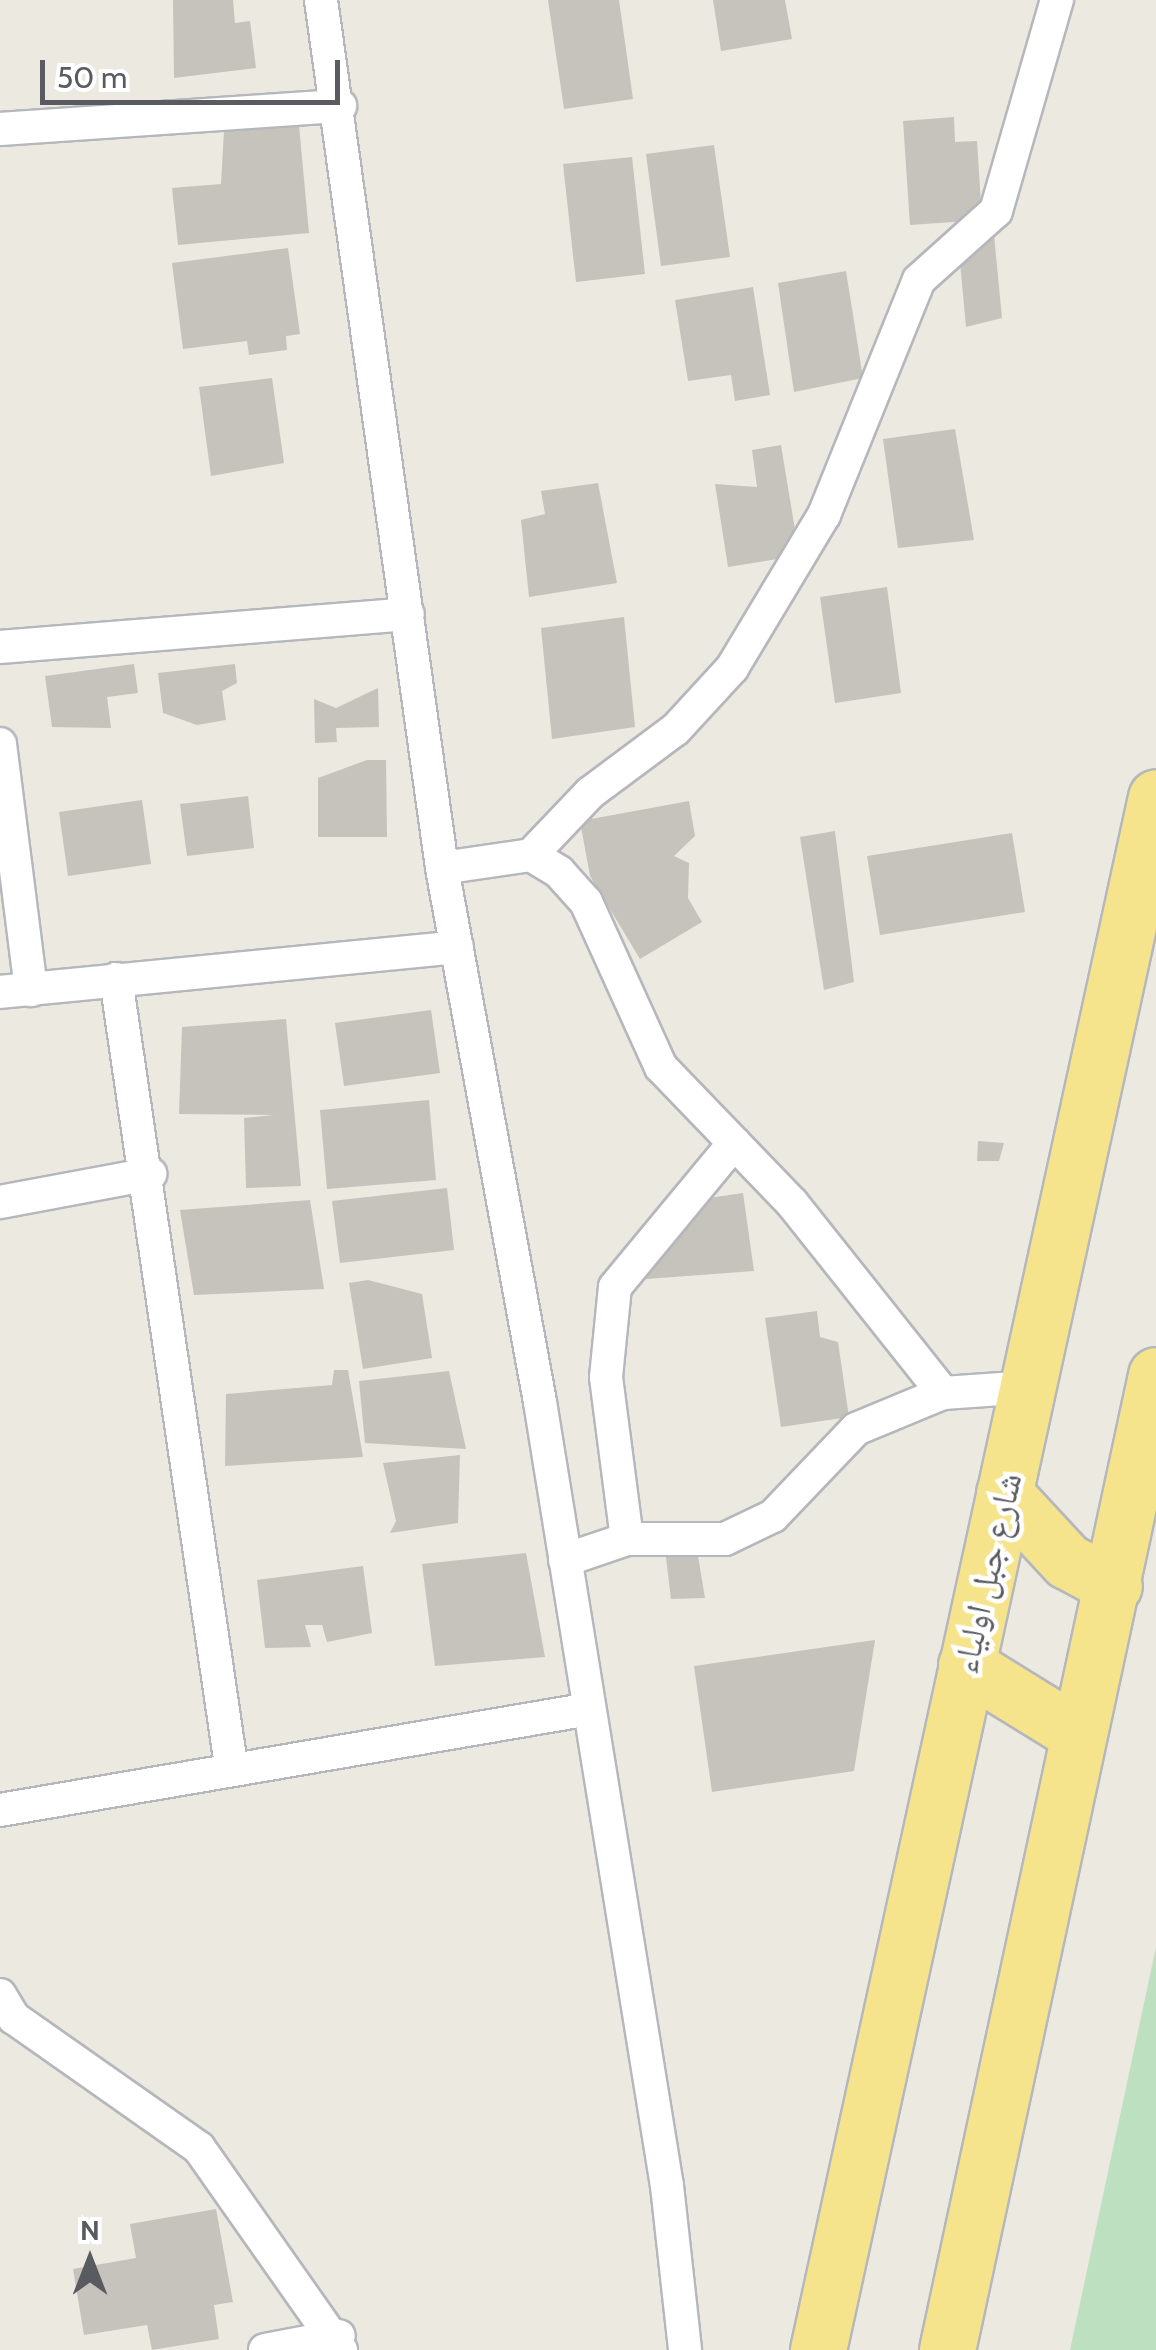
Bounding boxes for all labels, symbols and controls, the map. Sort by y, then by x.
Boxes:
scale bar [45,40,345,102]
text: 50 m [57,59,127,96]
street label: شارع جبل اولياء [944,1469,1030,1677]
north arrow [40,2210,140,2310]
text: N [80,2213,100,2247]

